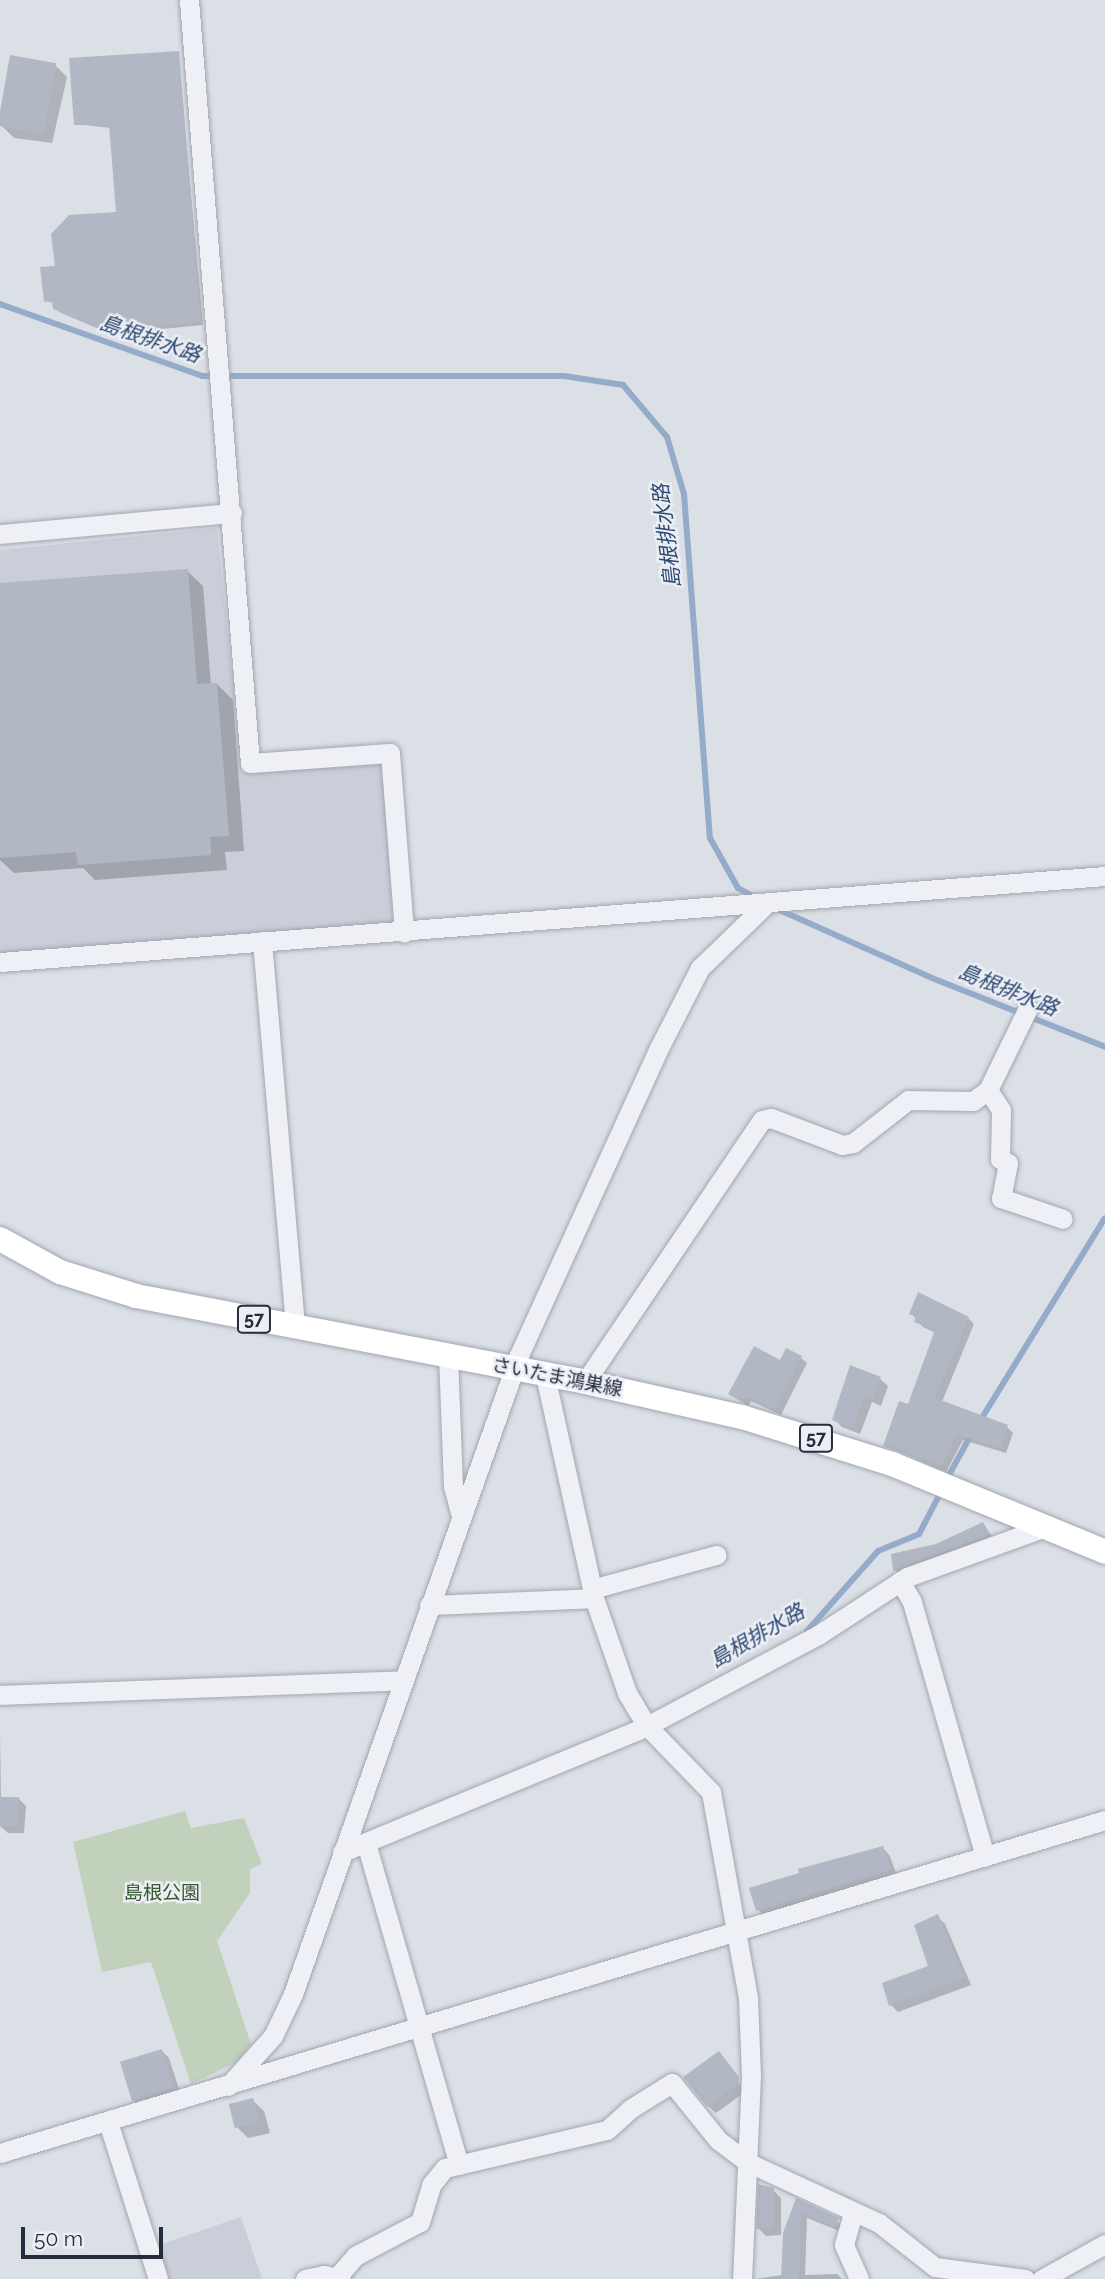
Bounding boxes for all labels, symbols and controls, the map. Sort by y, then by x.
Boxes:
water label: 島根排水路 [96,310,204,368]
water label: 島根排水路 [648,482,686,590]
water label: 島根排水路 [955,959,1061,1021]
road number: 57 [236,1304,272,1334]
street label: さいたま鴻巣線 [490,1353,624,1401]
road number: 57 [798,1423,834,1452]
water label: 島根排水路 [705,1599,809,1673]
park label: 島根公園 [124,1882,200,1904]
scale bar [24,2212,166,2256]
text: 50 m [34,2226,83,2251]

